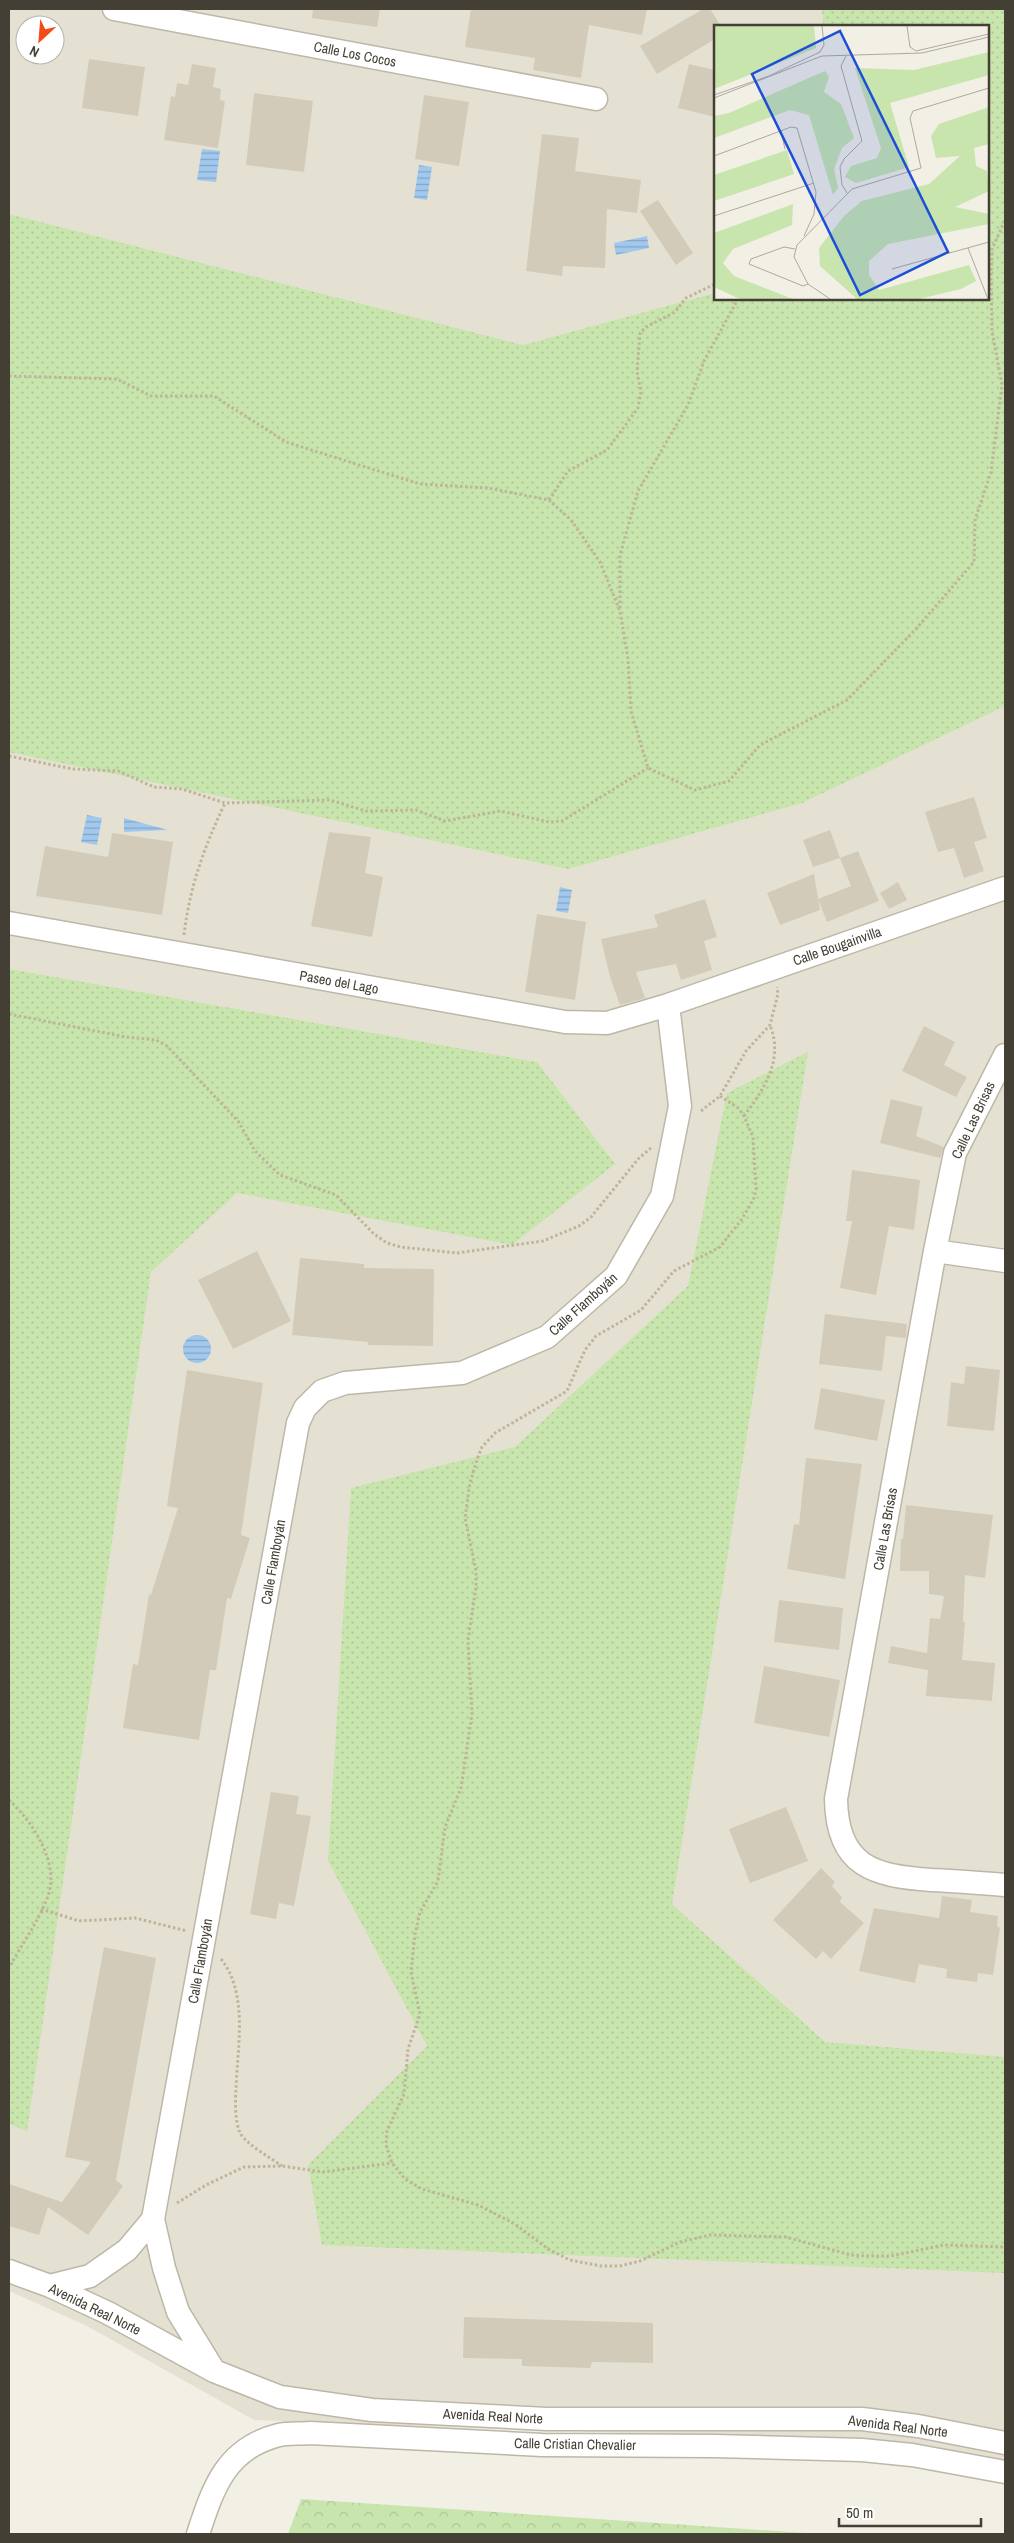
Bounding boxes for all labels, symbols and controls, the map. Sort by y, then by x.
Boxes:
north arrow [15,15,65,65]
inset map [714,25,989,300]
street label: Calle Los Cocos [312,37,398,71]
text: N [27,42,42,62]
street label: Calle Bougainvilla [790,922,884,970]
street label: Paseo del Lago [298,966,380,998]
street label: Calle Las Brisas [947,1078,999,1162]
street label: Calle Flamboyán [545,1268,621,1340]
street label: Calle Las Brisas [869,1486,901,1572]
street label: Calle Flamboyán [257,1518,289,1606]
street label: Calle Flamboyán [184,1917,216,2005]
street label: Avenida Real Norte [45,2279,144,2339]
street label: Avenida Real Norte [442,2404,543,2428]
street label: Avenida Real Norte [846,2411,949,2441]
street label: Calle Cristian Chevalier [514,2434,636,2454]
scale bar [839,2496,982,2528]
text: 50 m [846,2502,873,2523]

